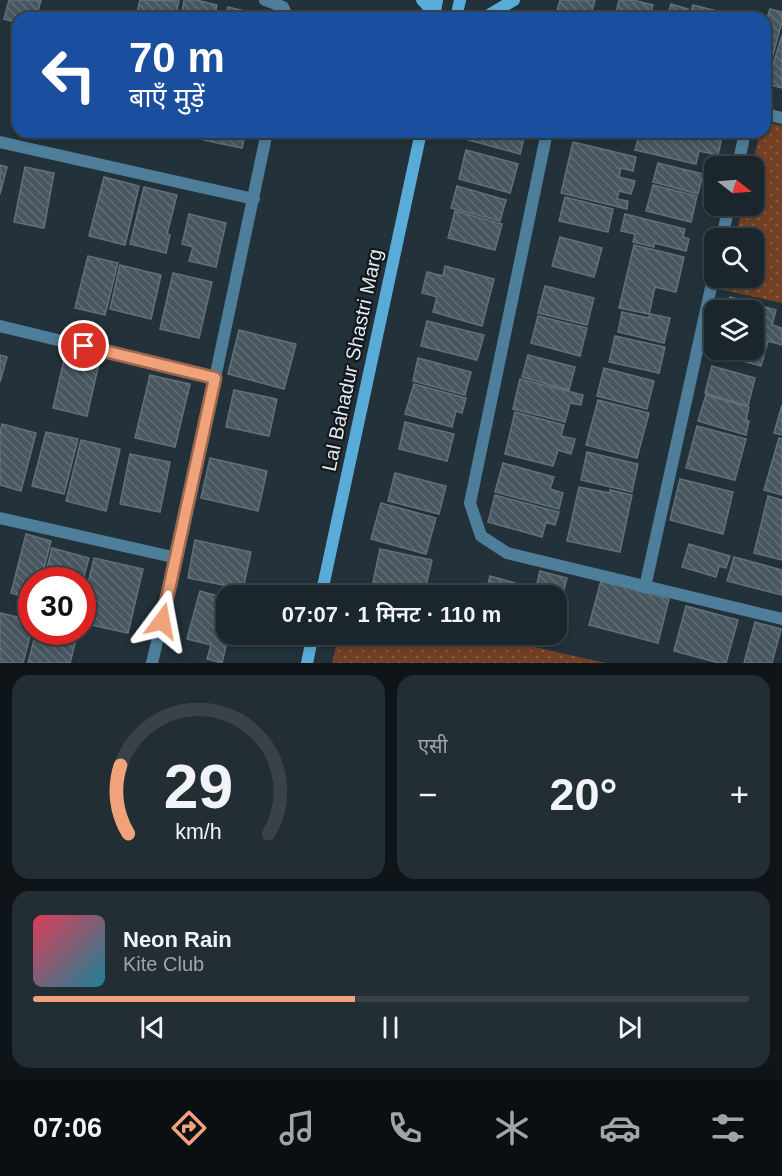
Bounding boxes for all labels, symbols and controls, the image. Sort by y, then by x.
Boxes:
text: 70 m [129,34,225,81]
icon: left [30,36,108,114]
text: बाएँ मुड़ें [129,83,204,113]
north arrow [704,156,764,216]
map controls [704,156,764,360]
button: search [704,228,764,288]
street label: Lal Bahadur Shastri Marg [318,247,386,473]
button: layers [704,300,764,360]
pin [58,320,109,371]
icon: arrive [67,329,100,362]
speed limit sign: 30 [18,567,96,645]
position arrow [130,589,194,653]
text: 07:07 · 1 मिनट · 110 m [282,602,501,627]
text: एसी [418,735,448,757]
text: 29 [164,752,233,821]
text: 20° [549,769,618,820]
text: − [418,776,437,813]
text: + [730,776,749,813]
text: km/h [175,820,222,844]
text: Neon Rain [123,927,232,952]
text: Kite Club [123,953,204,975]
icon: previous [136,1011,169,1044]
icon: pause [374,1011,407,1044]
icon: next [613,1011,646,1044]
icon: directions [168,1107,210,1149]
icon: music [276,1107,318,1149]
icon: phone [384,1107,426,1149]
icon: climate [491,1107,533,1149]
icon: car [599,1107,641,1149]
icon: filters [707,1107,749,1149]
text: 07:06 [33,1113,102,1143]

